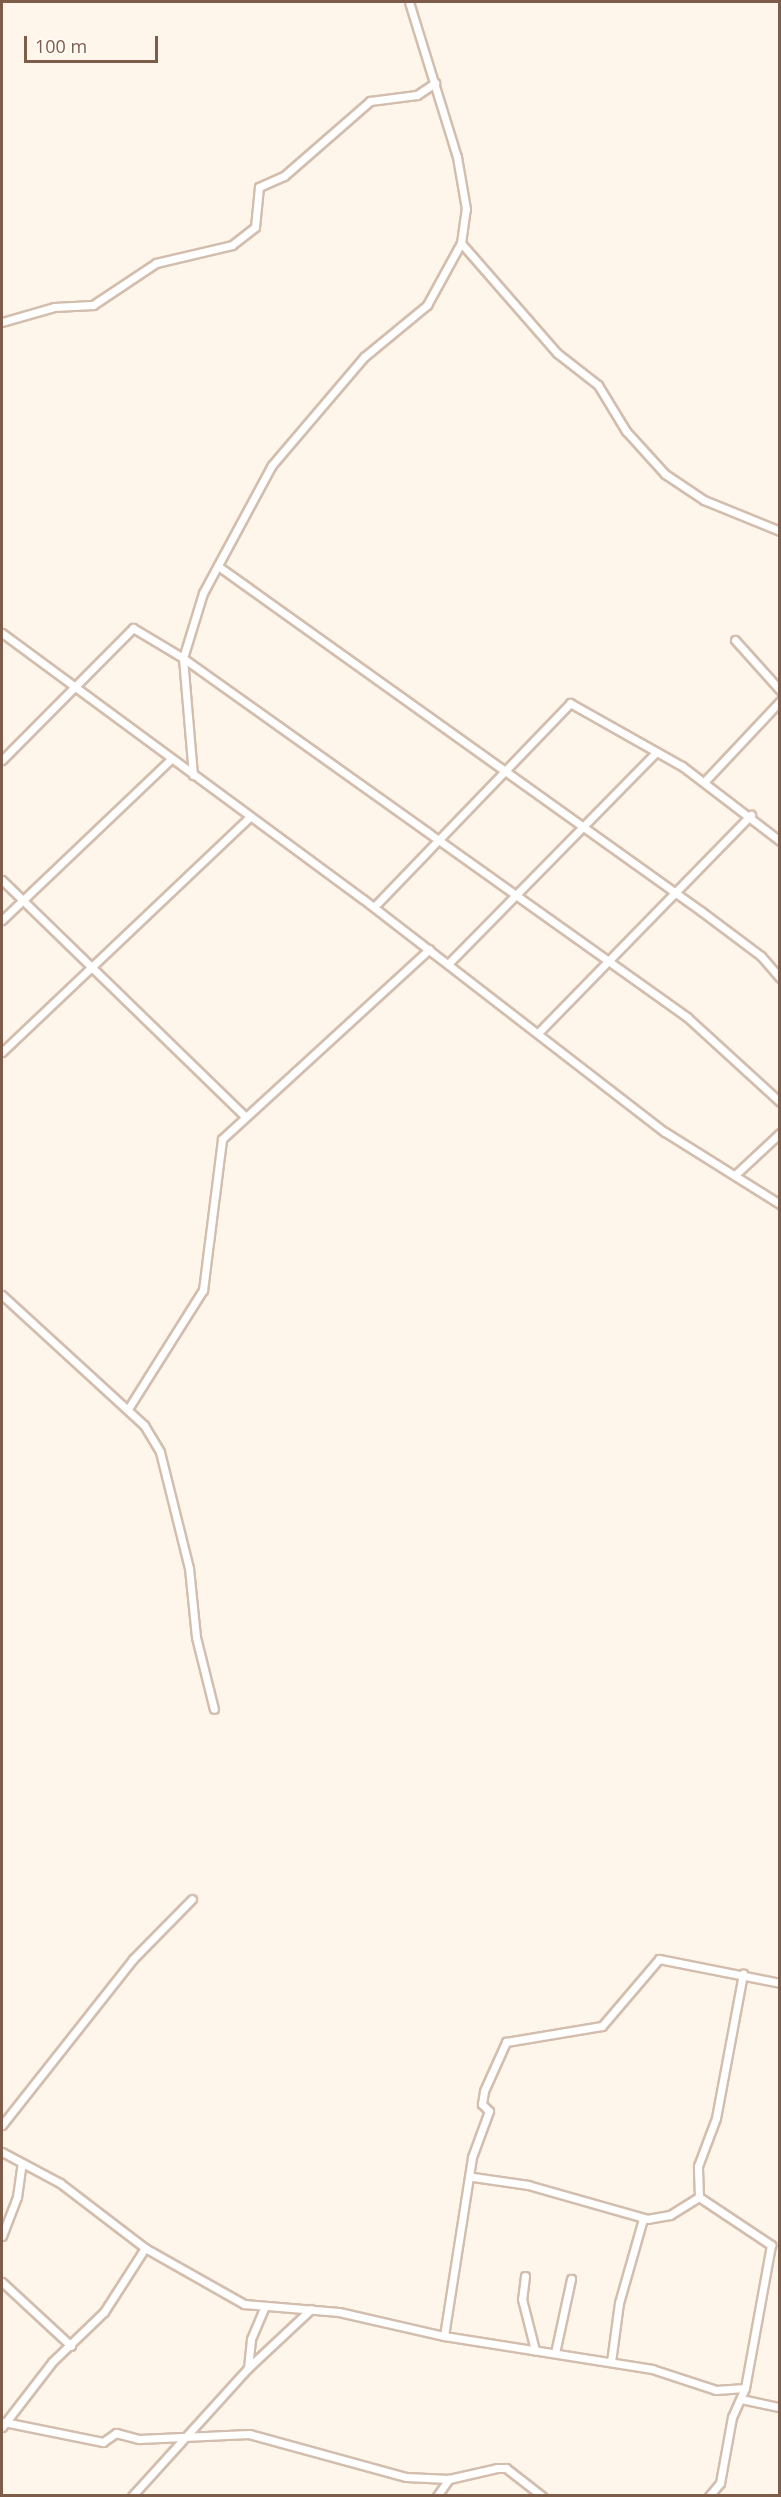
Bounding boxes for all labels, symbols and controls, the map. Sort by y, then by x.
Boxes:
scale bar [27,24,160,62]
text: 100 m [35,34,87,58]

